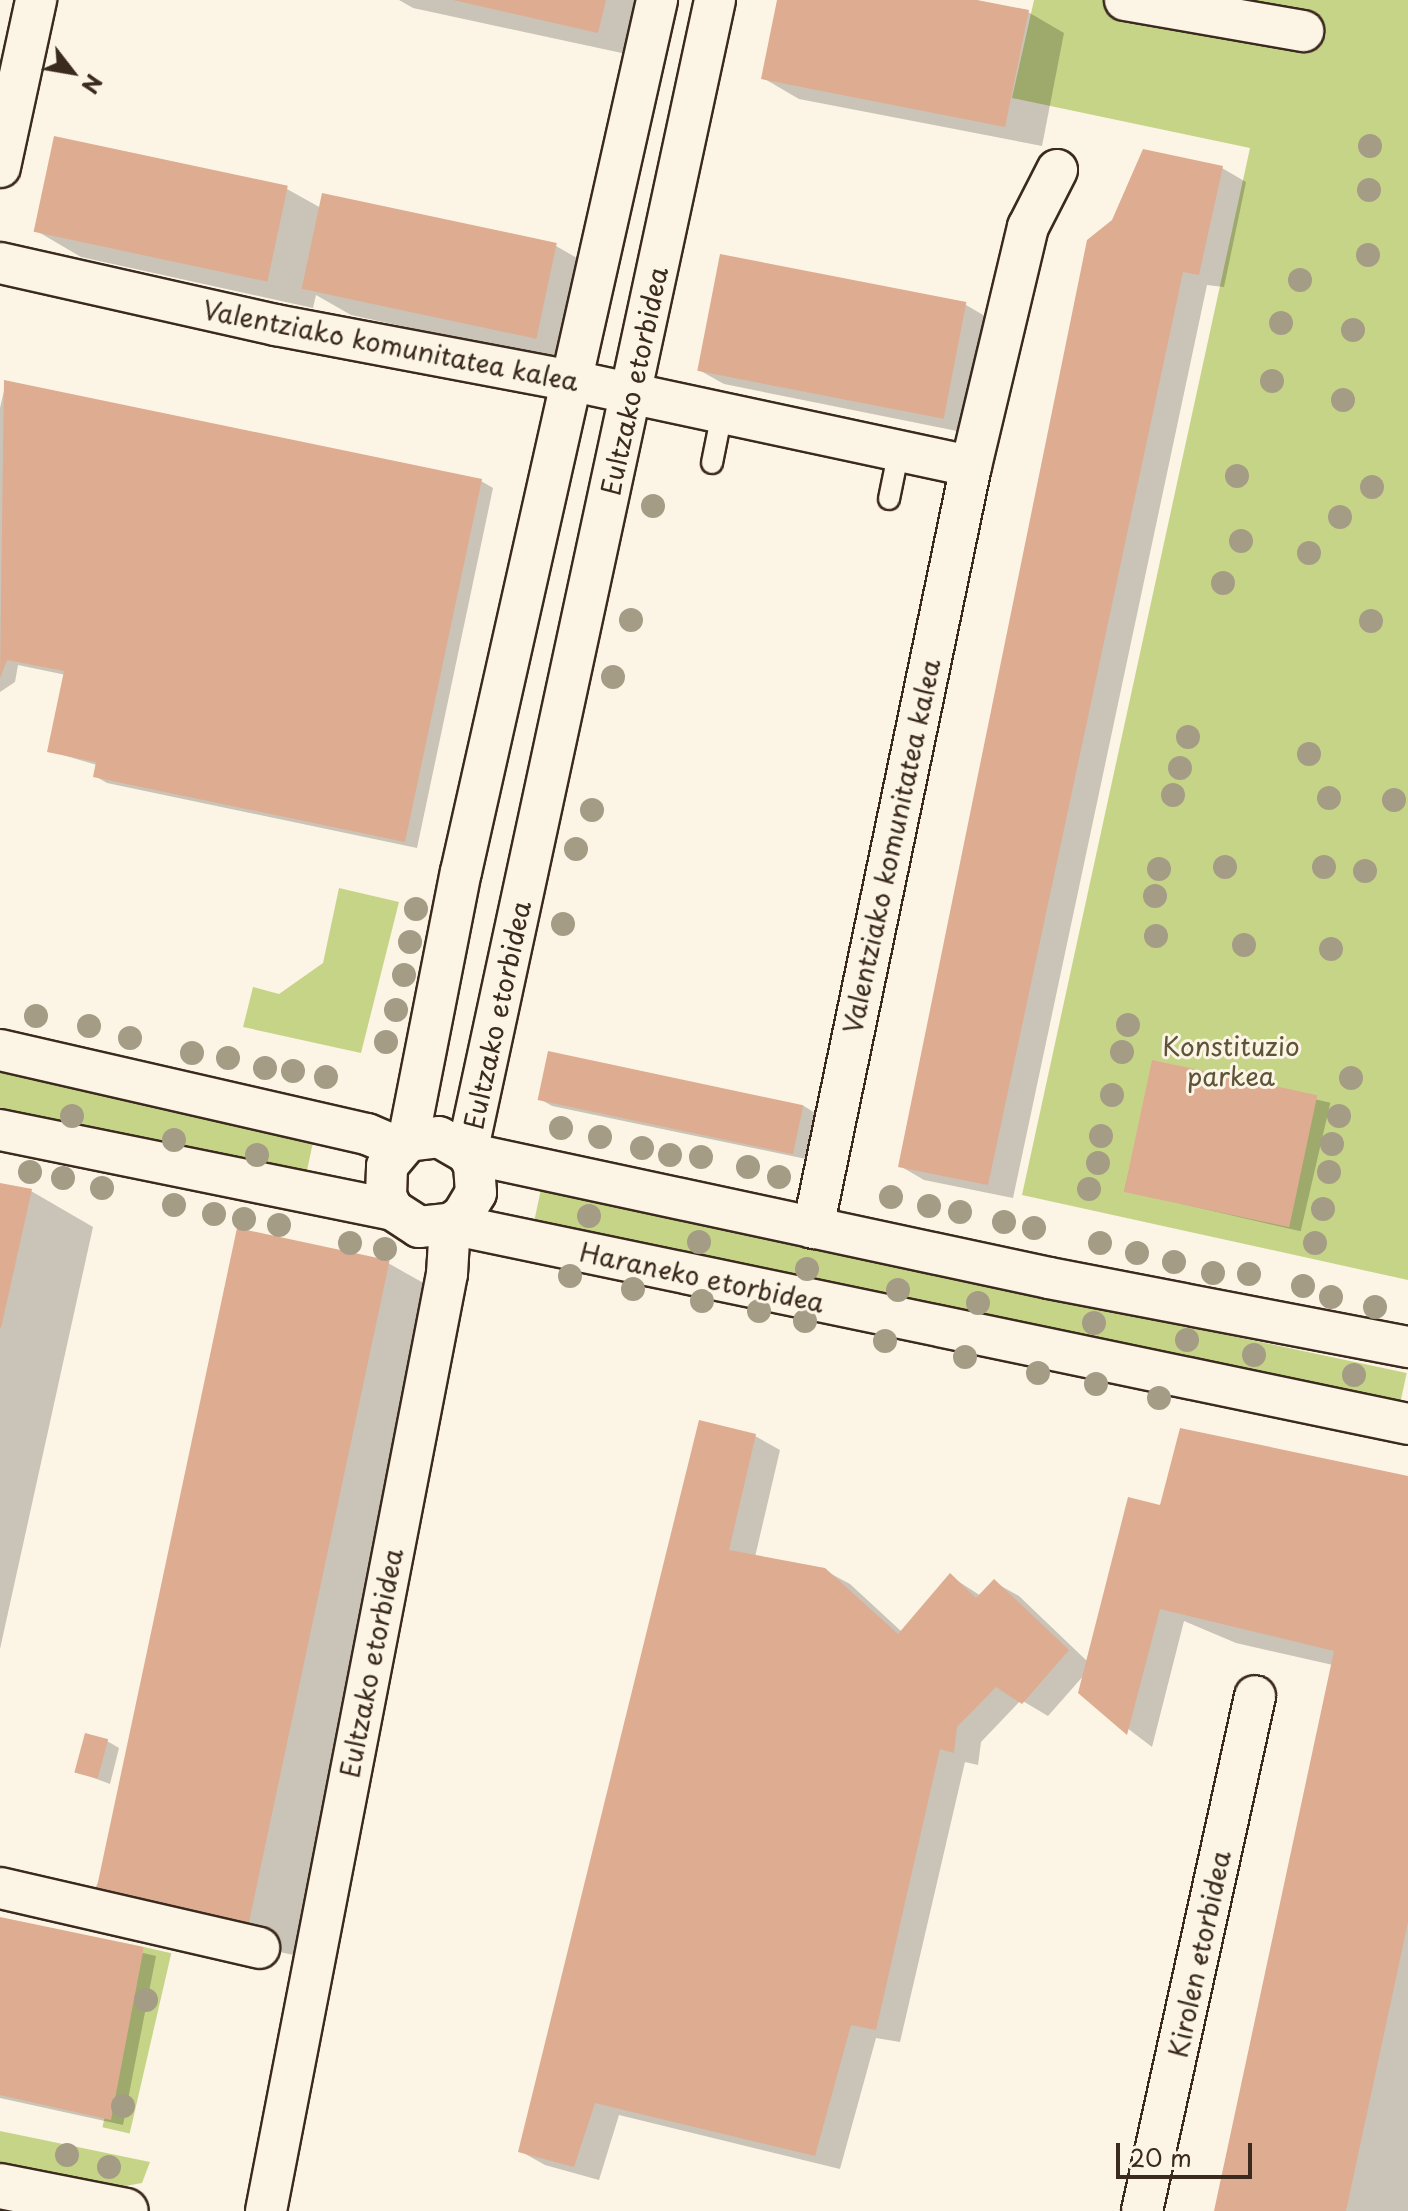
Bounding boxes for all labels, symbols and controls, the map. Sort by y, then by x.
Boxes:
north arrow [32,32,112,112]
text: N [74,69,112,101]
street label: Eultzako etorbidea [594,263,674,499]
street label: Valentziako komunitatea kalea [199,293,583,397]
street label: Valentziako komunitatea kalea [836,654,946,1038]
street label: Eultzako etorbidea [457,897,537,1133]
park label: Konstituzio parkea [1162,1030,1300,1092]
street label: Haraneko etorbidea [576,1236,828,1318]
street label: Eultzako etorbidea [333,1545,409,1781]
street label: Kirolen etorbidea [1161,1845,1237,2063]
scale bar [1120,2127,1256,2177]
text: 20 m [1130,2139,1192,2175]

